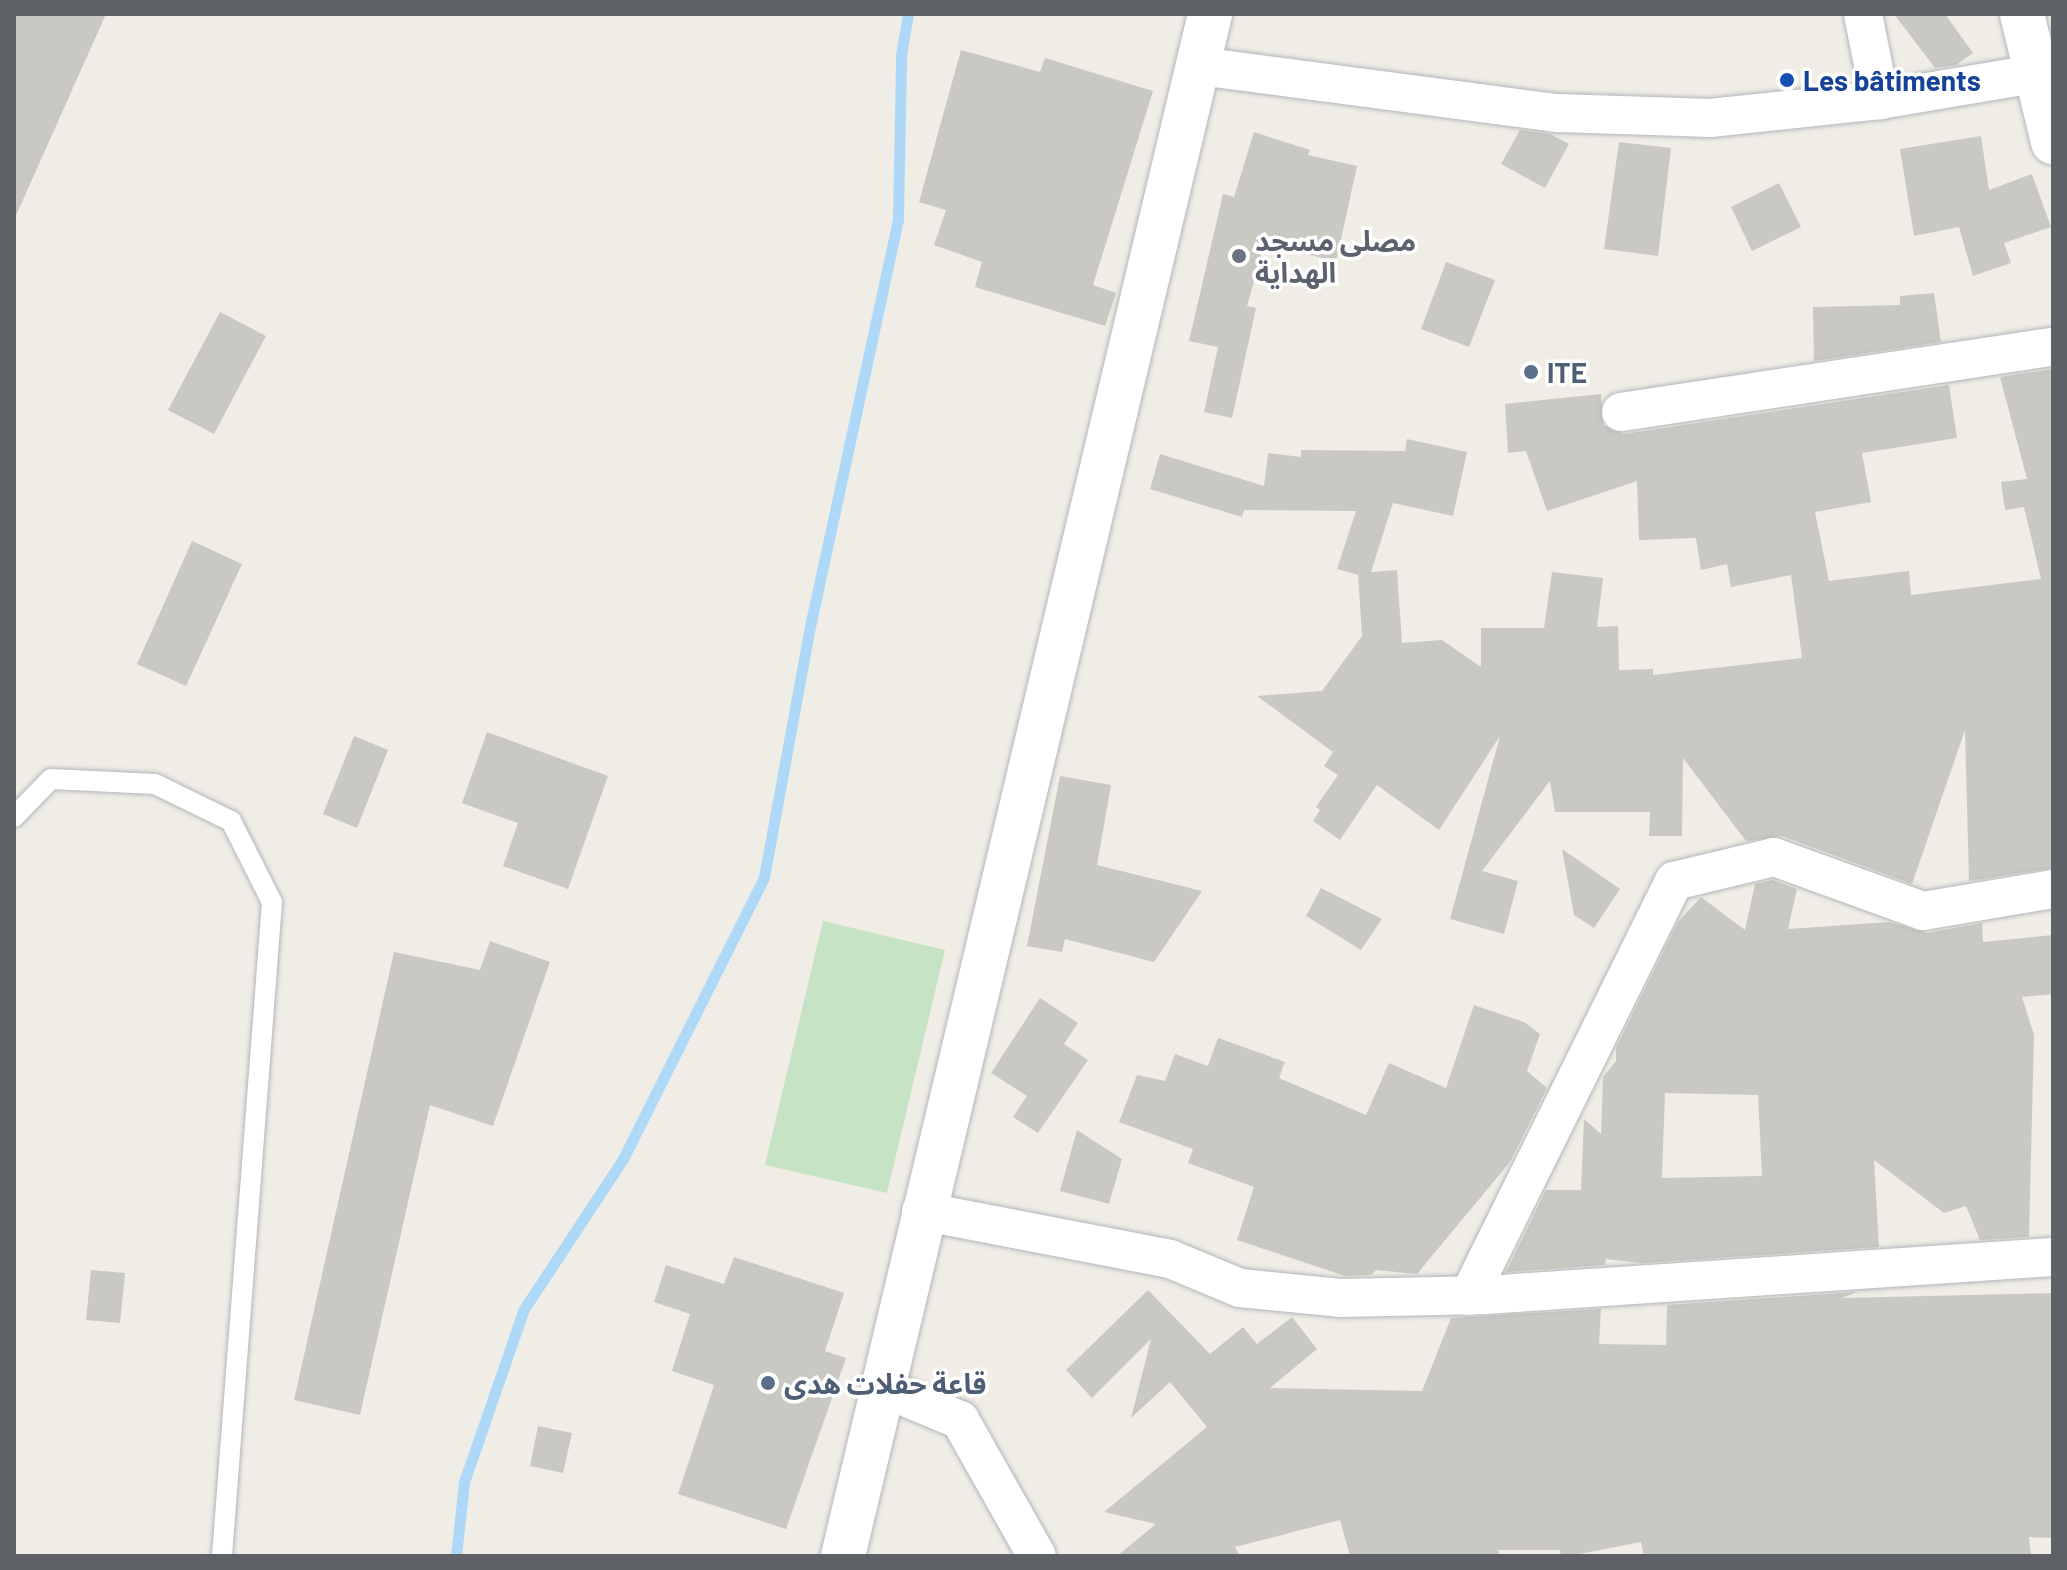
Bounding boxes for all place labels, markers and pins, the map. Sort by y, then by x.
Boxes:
place label: Les bâtiments [1803,63,1981,97]
marker: Les bâtiments [1778,71,1796,89]
place label: مصلى مسجد الهداية [1255,223,1416,289]
marker: مصلى مسجد الهداية [1230,247,1248,265]
place label: ITE [1547,355,1587,389]
marker: ITE [1522,363,1540,381]
place label: قاعة حفلات هدى [784,1366,986,1400]
marker: قاعة حفلات هدى [759,1374,777,1392]

